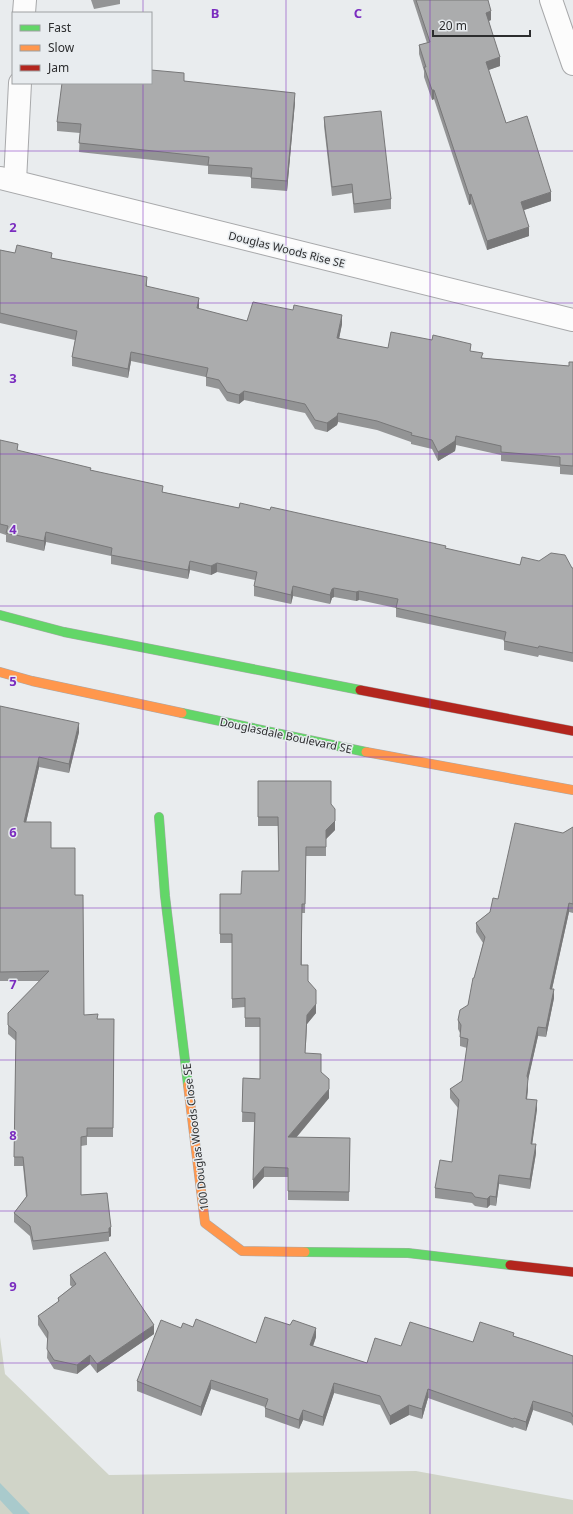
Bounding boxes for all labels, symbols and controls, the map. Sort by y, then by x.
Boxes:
text: B [211,4,219,22]
text: C [354,4,362,22]
legend [12,12,152,84]
scale bar [433,12,530,38]
text: 20 m [439,17,467,34]
text: Fast [48,19,72,36]
text: Slow [48,39,75,56]
text: Jam [47,59,69,76]
text: 2 [9,218,17,236]
street label: Douglas Woods Rise SE [227,227,347,271]
text: 3 [9,369,17,387]
text: 4 [9,520,17,538]
text: 5 [9,672,17,690]
street label: Douglasdale Boulevard SE [219,714,353,756]
text: 6 [9,823,17,841]
text: 7 [9,975,17,993]
street label: 100 Douglas Woods Close SE [179,1062,211,1212]
text: 8 [9,1126,17,1144]
text: 9 [9,1277,17,1295]

